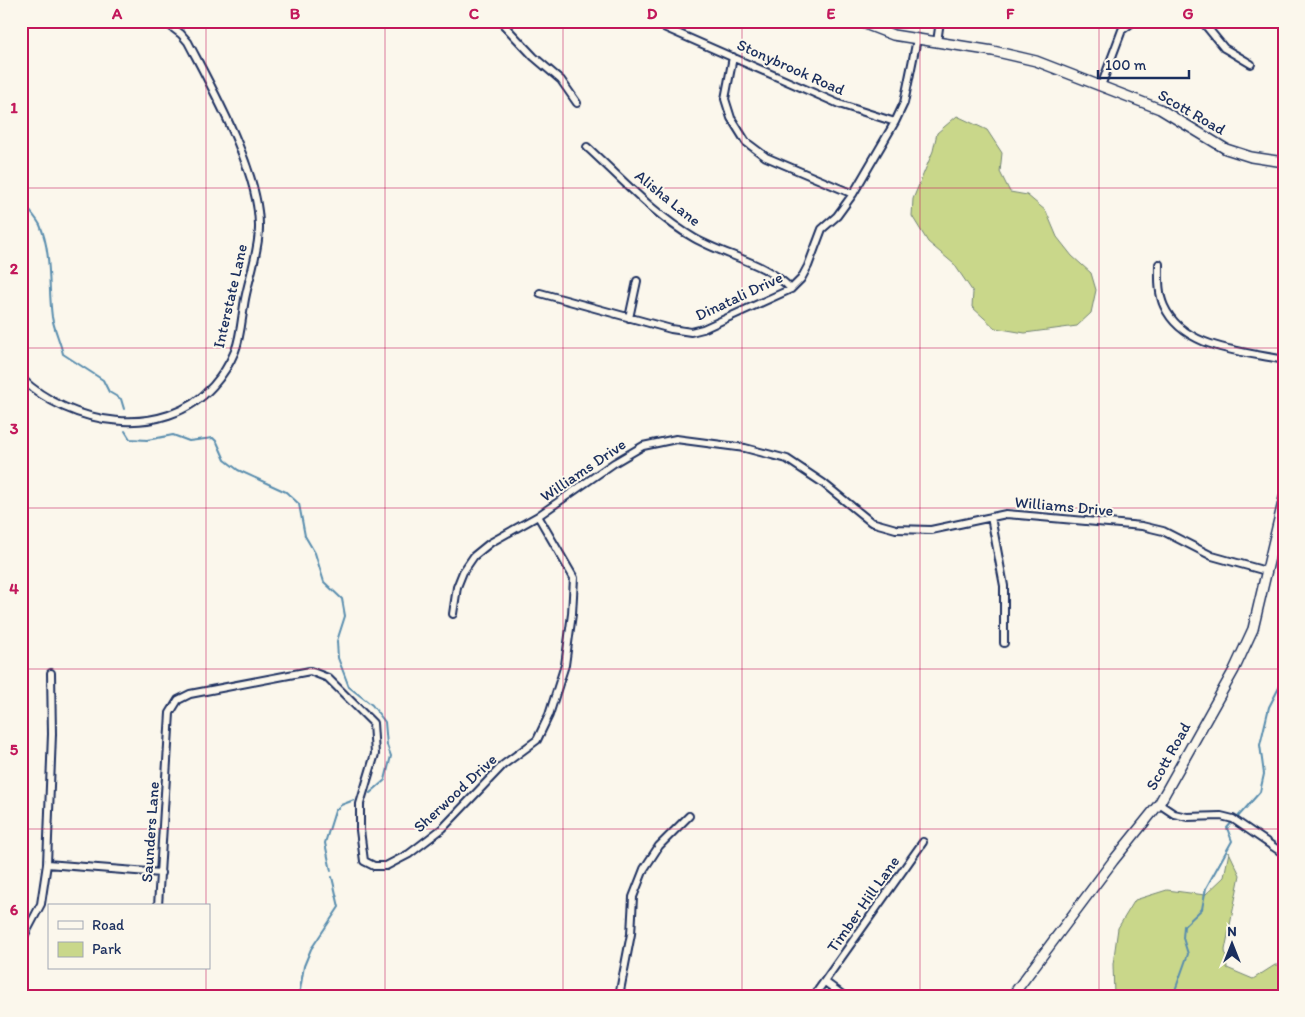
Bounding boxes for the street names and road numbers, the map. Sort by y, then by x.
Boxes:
street label: Stonybrook Road [734,35,848,99]
street label: Scott Road [1155,85,1229,139]
street label: Alisha Lane [631,166,705,230]
street label: Interstate Lane [209,242,251,350]
street label: Dinatali Drive [692,267,786,325]
street label: Williams Drive [537,434,629,506]
street label: Williams Drive [1014,492,1114,520]
street label: Scott Road [1142,719,1195,793]
street label: Sherwood Drive [410,750,500,836]
street label: Saunders Lane [137,781,163,883]
street label: Timber Hill Lane [823,852,903,956]

